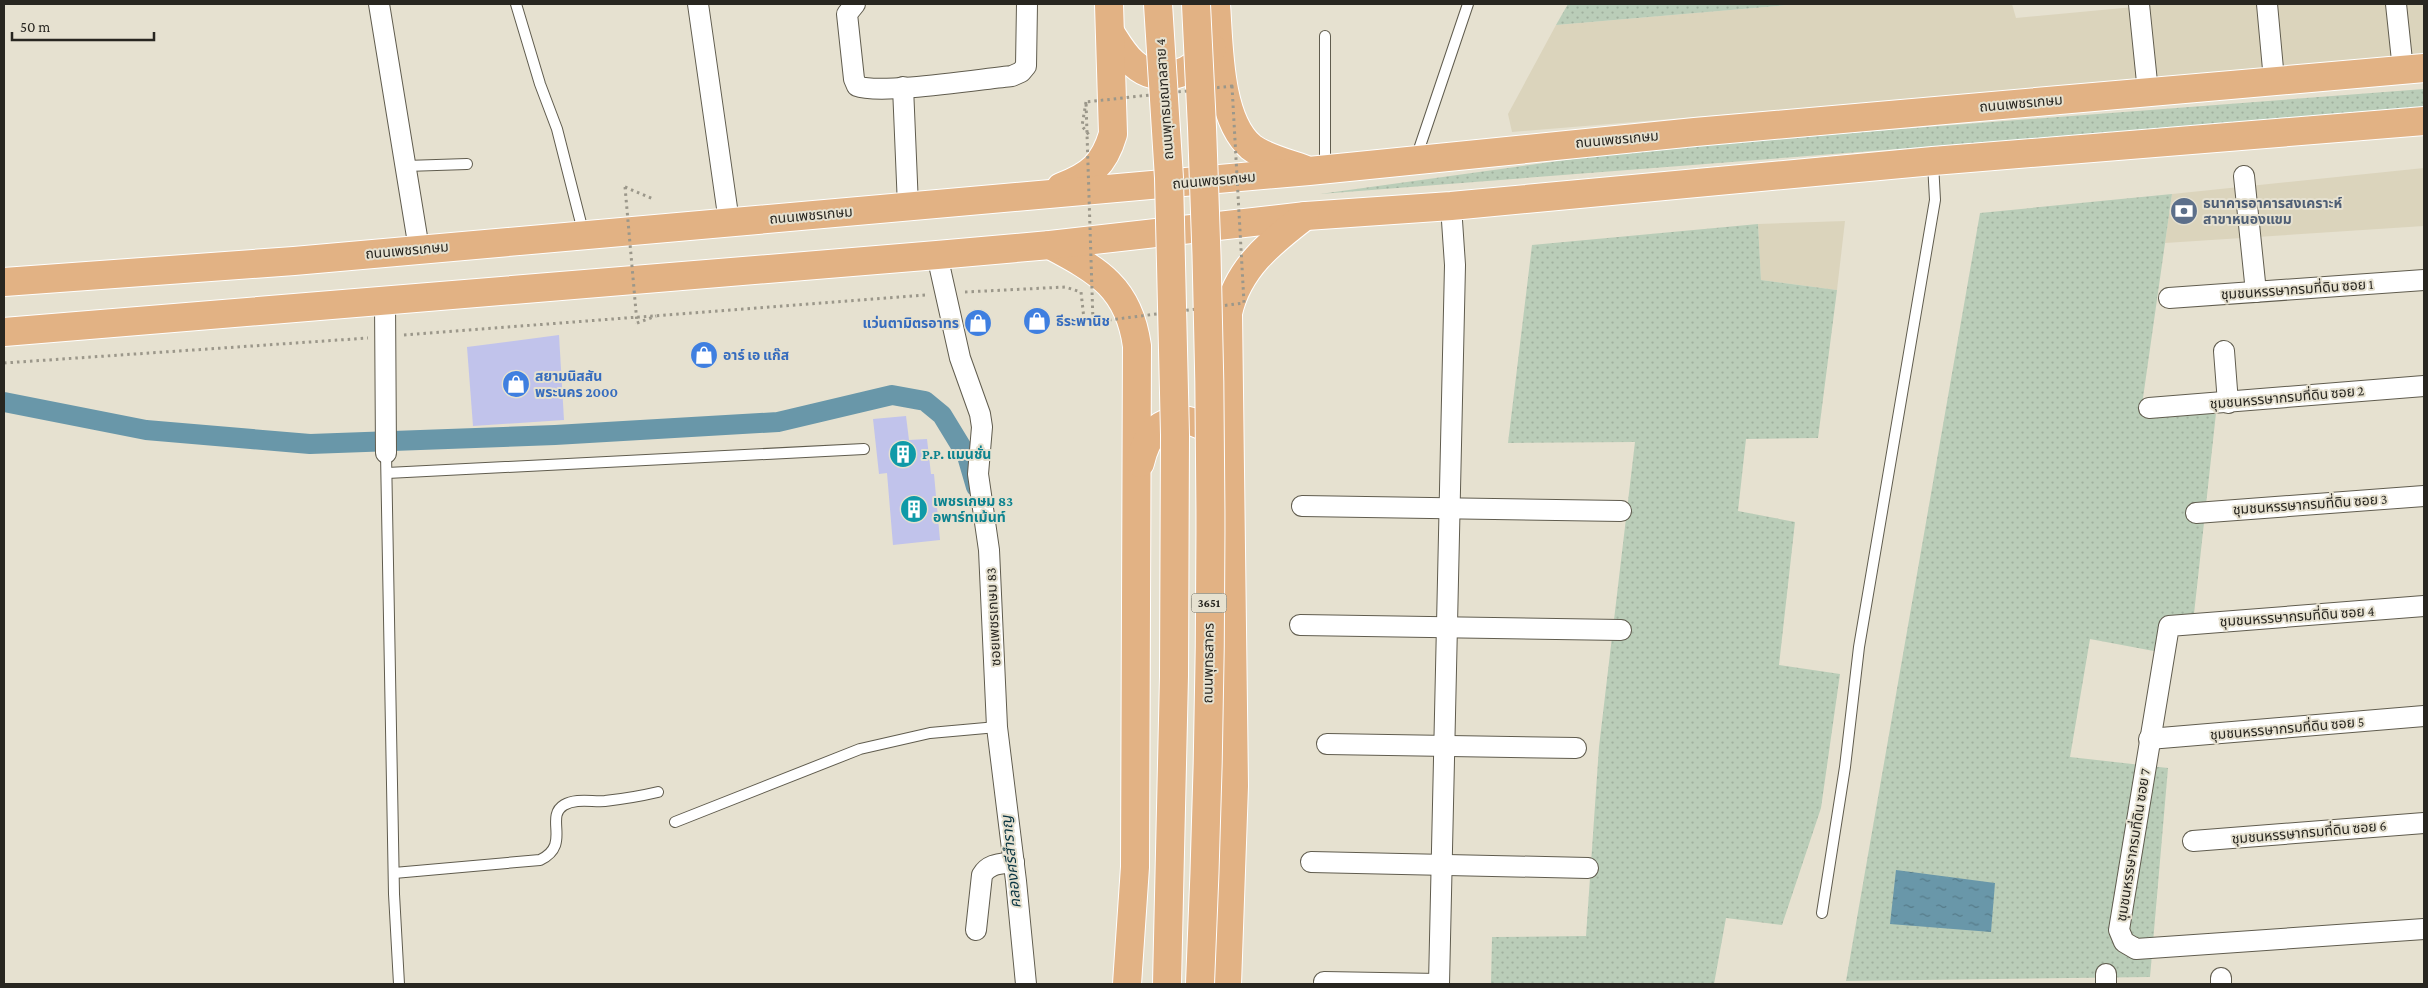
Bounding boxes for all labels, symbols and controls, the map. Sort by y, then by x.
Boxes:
scale bar [12,10,155,42]
text: 50 m [20,19,50,35]
street label: ถนนพุทธมณฑลสาย 4 [1152,38,1177,160]
street label: ถนนเพชรเกษม [1979,91,2063,115]
street label: ถนนเพชรเกษม [1575,127,1659,151]
street label: ถนนเพชรเกษม [1172,168,1256,192]
place label: ธนาคารอาคารสงเคราะห์ สาขาหนองแขม [2203,195,2342,227]
bank icon: ธนาคารอาคารสงเคราะห์ สาขาหนองแขม [2169,196,2199,226]
street label: ถนนเพชรเกษม [769,203,853,227]
street label: ถนนเพชรเกษม [365,238,449,262]
street label: ชุมชนหรรษากรมที่ดิน ซอย 1 [2220,274,2374,303]
shop icon: ธีระพานิช [1022,306,1052,336]
shop icon: แว่นตามิตรอาทร [963,308,993,338]
place label: ธีระพานิช [1056,313,1110,329]
place label: แว่นตามิตรอาทร [862,315,959,331]
shop icon: อาร์ เอ แก๊ส [689,340,719,370]
place label: อาร์ เอ แก๊ส [723,347,790,363]
place label: สยามนิสสัน พระนคร 2000 [535,368,618,400]
shop icon: สยามนิสสัน พระนคร 2000 [501,369,531,399]
street label: ชุมชนหรรษากรมที่ดิน ซอย 2 [2209,380,2365,413]
building icon: P.P. แมนชั่น [888,439,918,469]
place label: P.P. แมนชั่น [922,445,991,462]
street label: ชุมชนหรรษากรมที่ดิน ซอย 3 [2232,489,2388,518]
place label: เพชรเกษม 83 อพาร์ทเม้นท์ [933,493,1013,525]
building icon: เพชรเกษม 83 อพาร์ทเม้นท์ [899,494,929,524]
street label: ซอยเพชรเกษม 83 [982,567,1004,667]
road number: 3651 [1192,594,1226,612]
street label: ชุมชนหรรษากรมที่ดิน ซอย 4 [2219,601,2375,630]
street label: ถนนพุทธสาคร [1199,622,1218,703]
street label: ชุมชนหรรษากรมที่ดิน ซอย 5 [2209,711,2365,744]
street label: ชุมชนหรรษากรมที่ดิน ซอย 7 [2111,767,2154,923]
water label: คลองศรีสำราญ [998,814,1024,909]
street label: ชุมชนหรรษากรมที่ดิน ซอย 6 [2231,815,2387,848]

